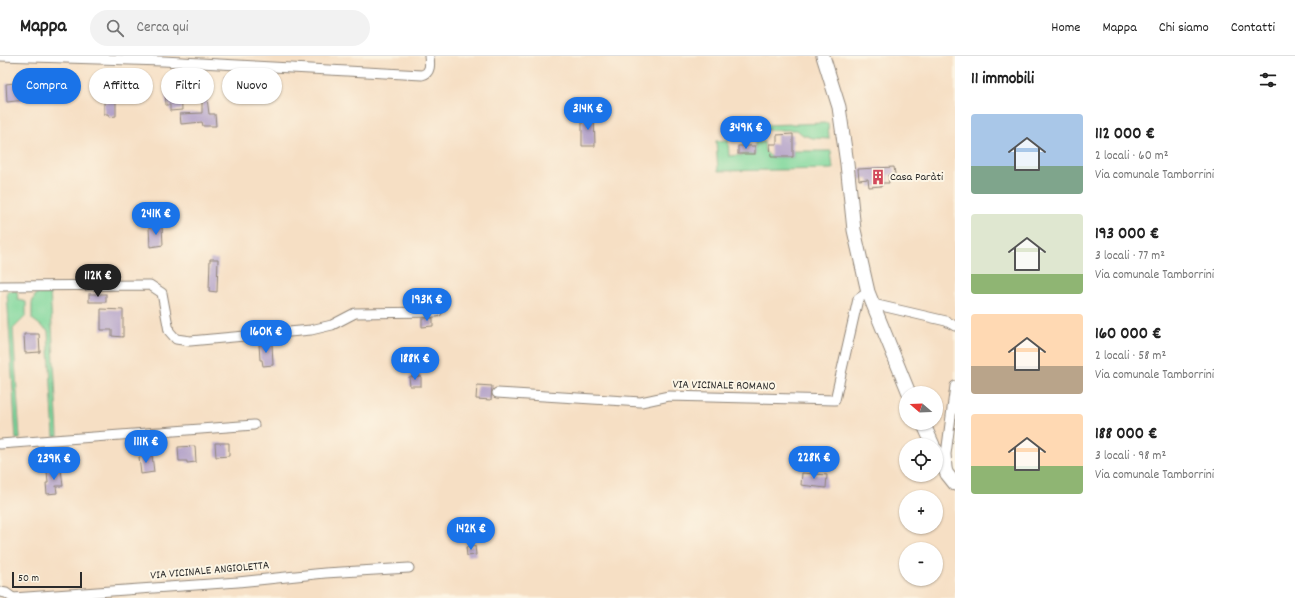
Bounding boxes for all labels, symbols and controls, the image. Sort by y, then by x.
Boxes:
search box [90,10,370,46]
text: Mappa [20,14,66,41]
icon: search [104,17,126,39]
text: Cerca qui [136,17,188,39]
text: Home [1051,18,1081,38]
text: Mappa [1103,18,1137,38]
text: Chi siamo [1159,18,1209,38]
text: Contatti [1231,18,1275,38]
chip: Compra [12,68,81,104]
chip: Affitta [89,68,153,104]
chip: Filtri [161,68,214,104]
chip: Nuovo [222,68,282,104]
text: 11 immobili [971,68,1034,92]
icon: filters [1257,69,1279,91]
pin: 314K € [555,97,621,131]
text: 314K € [573,100,603,119]
pin: 349K € [713,116,779,150]
text: 349K € [729,119,763,138]
text: 112 000 € [1095,123,1155,147]
icon: home [1003,130,1051,178]
text: 2 locali · 60 m² [1095,147,1168,166]
text: Via comunale Tamborrini [1095,166,1214,185]
building icon: Casa Paràti [869,168,887,186]
place label: Casa Paràti [890,169,943,186]
pin: 241K € [123,202,189,236]
text: 241K € [141,205,171,224]
text: 193 000 € [1095,223,1159,247]
icon: home [1003,230,1051,278]
text: 3 locali · 77 m² [1095,247,1165,266]
pin: 112K € [65,264,131,298]
text: Via comunale Tamborrini [1095,266,1214,285]
text: 112K € [84,267,112,286]
pin: 193K € [394,288,460,322]
text: 193K € [412,291,442,310]
pin: 160K € [233,320,299,354]
text: 160K € [250,323,282,342]
text: 160 000 € [1095,323,1161,347]
icon: home [1003,330,1051,378]
pin: 188K € [382,347,448,381]
text: 2 locali · 58 m² [1095,347,1166,366]
text: 188K € [400,350,430,369]
text: Via comunale Tamborrini [1095,366,1214,385]
street label: VIA VICINALE ROMANO [673,377,776,395]
north arrow [899,386,943,430]
map controls [899,386,943,586]
text: 188 000 € [1095,423,1157,447]
pin: 111K € [113,430,179,464]
icon: home [1003,430,1051,478]
text: 111K € [134,433,158,452]
button: locate [899,438,943,482]
pin: 228K € [781,446,847,480]
pin: 239K € [21,447,87,481]
text: 3 locali · 98 m² [1095,447,1166,466]
text: 228K € [798,449,830,468]
text: 239K € [37,450,71,469]
text: Via comunale Tamborrini [1095,466,1214,485]
button: + [899,490,943,534]
pin: 142K € [438,517,504,551]
text: 142K € [456,520,486,539]
button: − [899,542,943,586]
street label: VIA VICINALE ANGIOLETTA [150,557,271,585]
scale bar [12,570,82,589]
text: 50 m [18,571,39,587]

